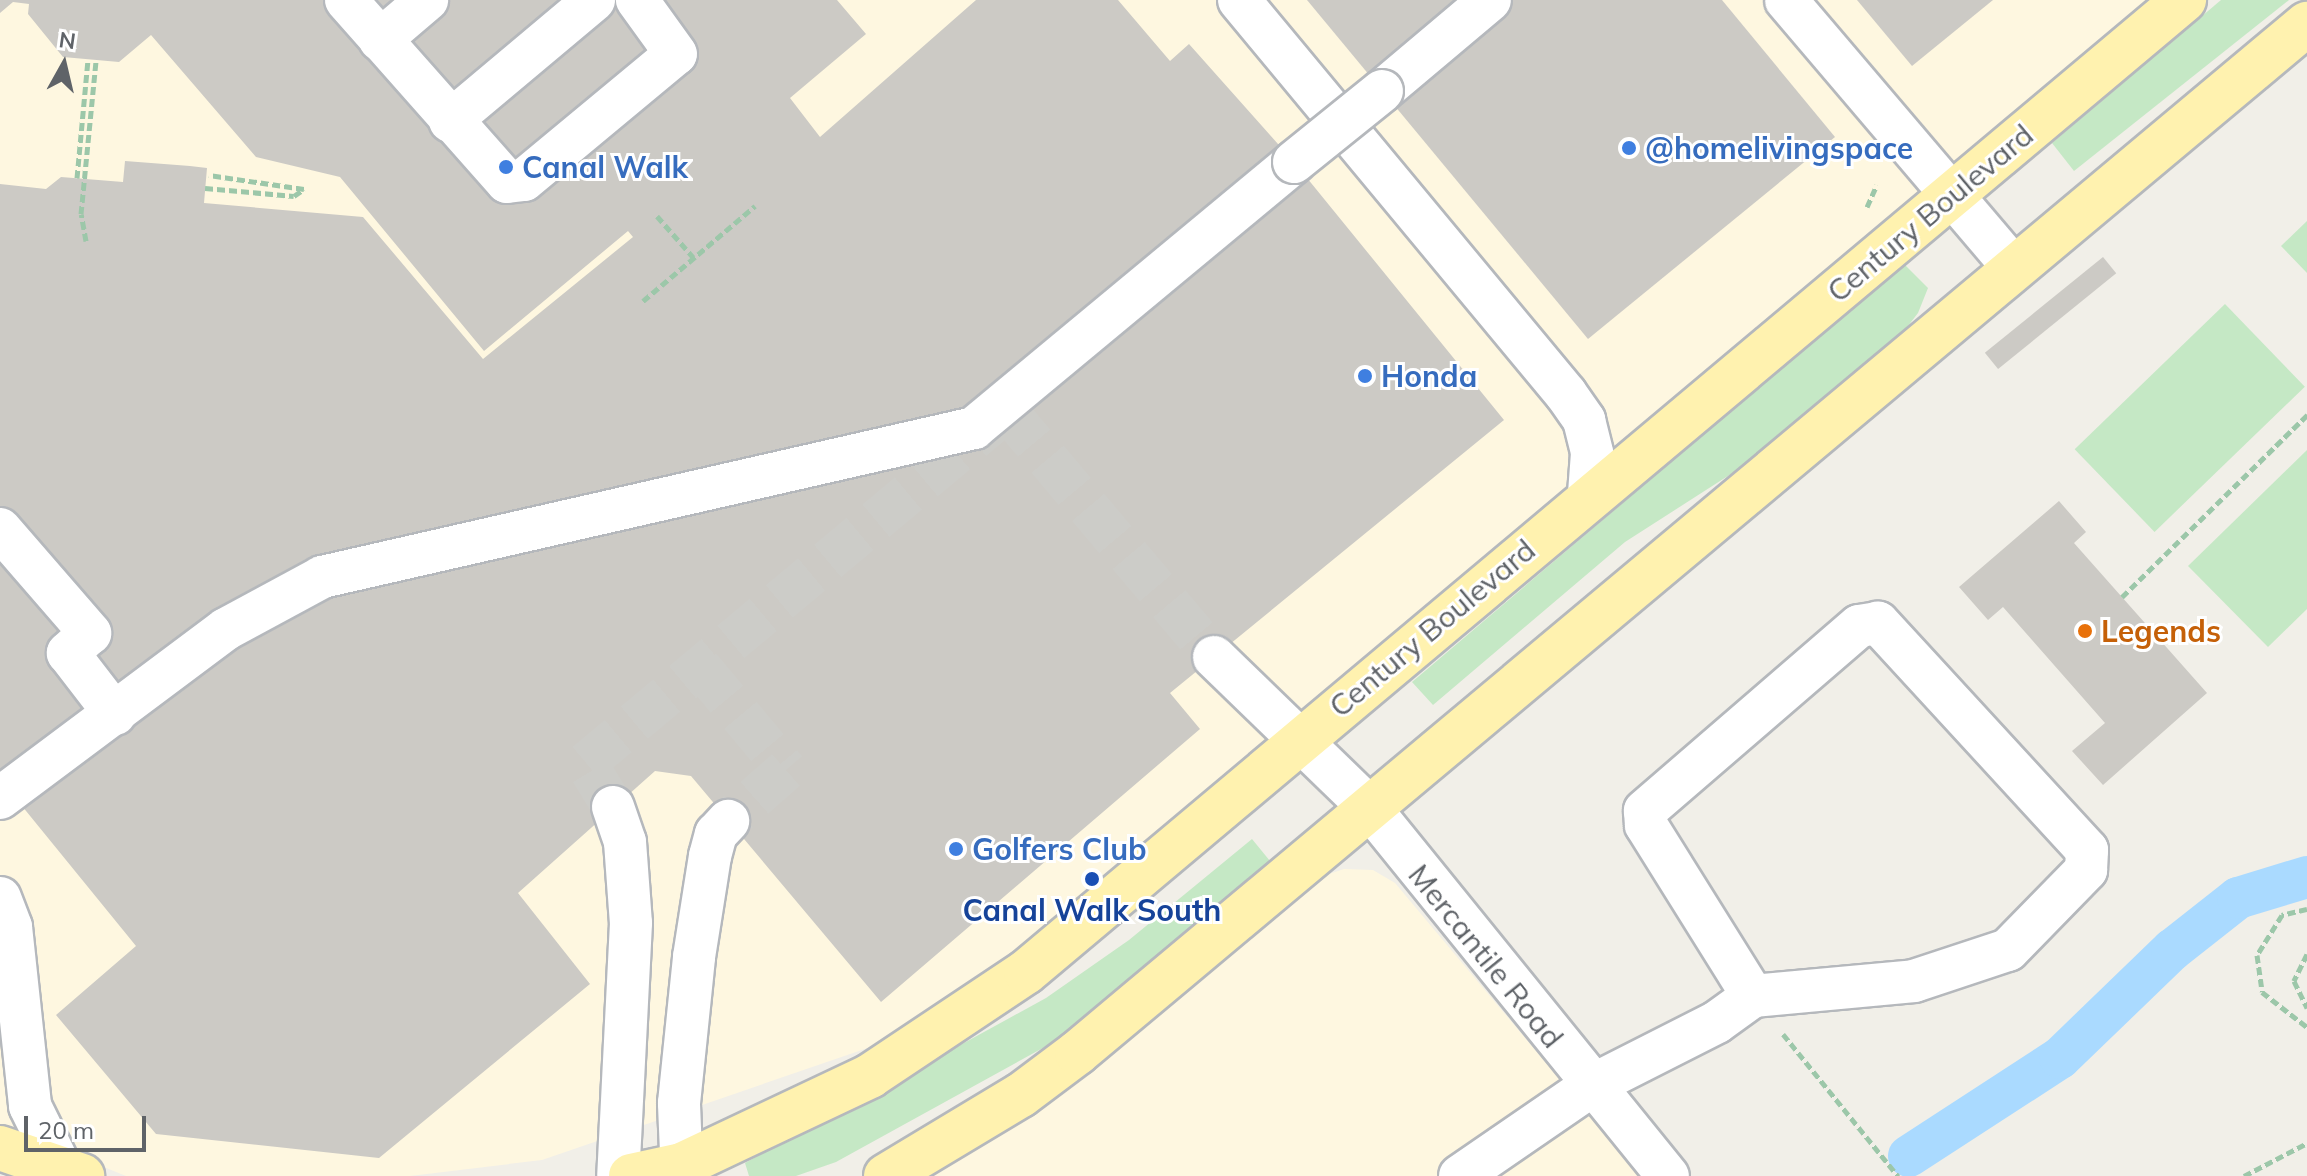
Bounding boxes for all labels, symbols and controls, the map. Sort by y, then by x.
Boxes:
north arrow [24,24,104,104]
text: N [57,25,78,55]
street label: Century Boulevard [1820,117,2040,309]
place label: @homelivingspace [1645,130,1913,166]
marker: @homelivingspace [1620,139,1638,157]
place label: Canal Walk [522,149,688,185]
marker: Canal Walk [497,158,515,176]
place label: Honda [1381,358,1477,394]
marker: Honda [1356,367,1374,385]
street label: Century Boulevard [1322,532,1542,724]
place label: Legends [2101,613,2221,649]
marker: Legends [2076,622,2094,640]
place label: Golfers Club [972,831,1147,867]
marker: Golfers Club [947,840,965,858]
street label: Mercantile Road [1401,857,1571,1055]
marker: Canal Walk South [1083,870,1101,888]
place label: Canal Walk South [963,892,1221,928]
scale bar [28,1100,150,1150]
text: 20 m [38,1115,94,1145]

